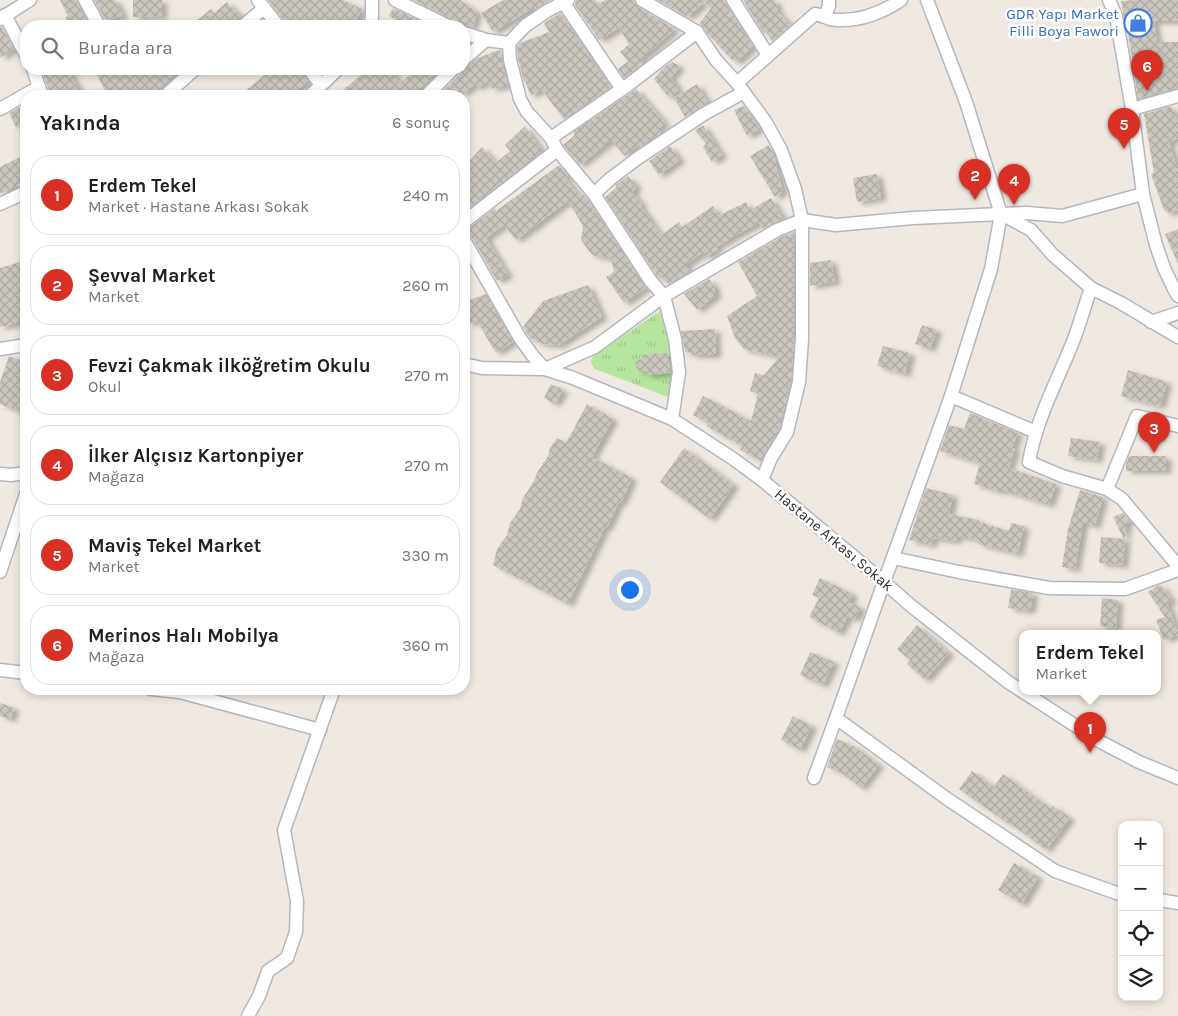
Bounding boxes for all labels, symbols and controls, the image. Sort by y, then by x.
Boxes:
place label: GDR Yapı Market Filli Boya Fawori [1006,5,1119,40]
shop icon: GDR Yapı Market Filli Boya Fawori [1123,8,1153,38]
search box [20,20,470,75]
icon: search [38,34,66,62]
text: Burada ara [78,37,173,59]
pin: 6 [1131,50,1163,91]
pin: 5 [1108,108,1140,149]
text: Yakında [40,111,121,135]
text: 6 sonuç [392,113,450,132]
pin: 2 [959,159,991,200]
pin: 4 [998,164,1030,205]
text: Erdem Tekel [88,175,197,197]
text: 1 [54,186,60,205]
text: 240 m [403,186,449,205]
text: Market · Hastane Arkası Sokak [88,197,309,216]
text: Şevval Market [88,265,216,287]
text: 2 [52,276,62,295]
text: 260 m [402,276,449,295]
text: Market [88,287,139,306]
text: Fevzi Çakmak ilköğretim Okulu [88,355,371,377]
text: 3 [52,366,62,385]
text: 270 m [404,366,449,385]
text: Okul [88,377,122,396]
pin: 3 [1138,412,1170,453]
text: İlker Alçısız Kartonpiyer [88,445,304,467]
text: 4 [52,456,62,475]
text: 270 m [404,456,449,475]
text: Mağaza [88,467,145,486]
street label: Hastane Arkası Sokak [771,485,897,595]
text: Maviş Tekel Market [88,535,261,557]
text: 5 [52,546,62,565]
text: 330 m [402,546,449,565]
text: Market [88,557,139,576]
your location [617,577,643,603]
text: Merinos Halı Mobilya [88,625,279,647]
popup [1019,630,1161,695]
text: 6 [52,636,62,655]
text: 360 m [402,636,449,655]
text: Erdem Tekel [1036,642,1144,664]
text: Mağaza [88,647,145,666]
text: Market [1036,664,1087,683]
pin: 1 [1074,712,1106,753]
map controls [1118,821,1163,1001]
button: + [1118,821,1163,866]
button: − [1118,866,1163,911]
button: locate [1118,911,1163,956]
button: layers [1118,956,1163,1001]

